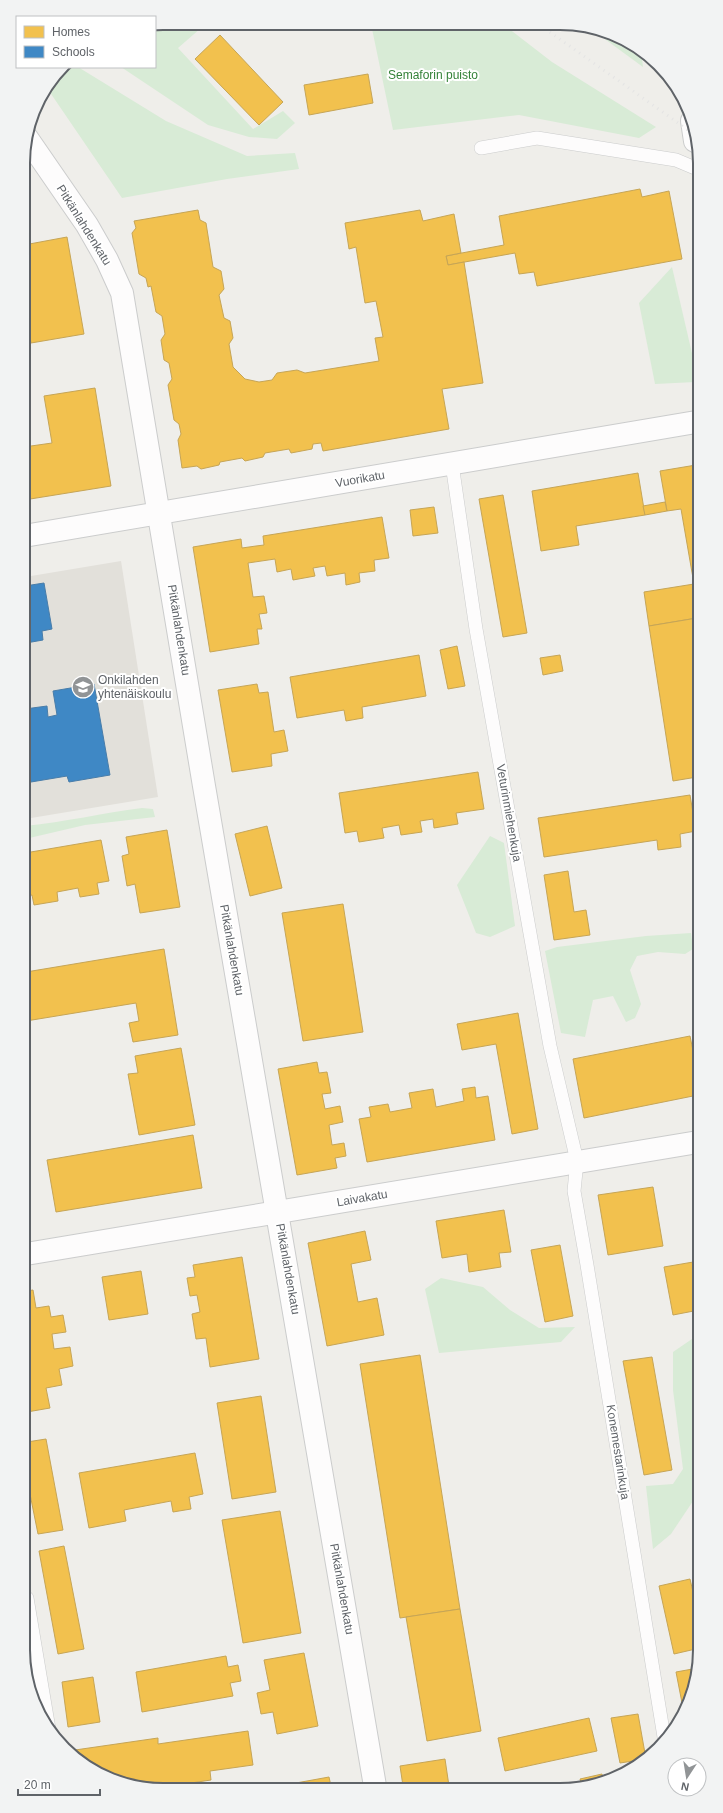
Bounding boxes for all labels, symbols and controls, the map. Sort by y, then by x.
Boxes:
legend [16,16,156,68]
text: Homes [52,25,90,39]
text: Schools [52,45,95,59]
park label: Semaforin puisto [388,68,478,82]
street label: Pitkänlahdenkatu [54,182,114,268]
street label: Vuorikatu [334,468,386,490]
street label: Pitkänlahdenkatu [165,583,193,677]
place label: Onkilahden yhtenäiskoulu [98,673,171,701]
school or university icon: Onkilahden yhtenäiskoulu [70,674,96,700]
street label: Veturinmiehenkuja [494,763,525,863]
street label: Pitkänlahdenkatu [217,903,247,997]
street label: Laivakatu [335,1187,389,1209]
street label: Pitkänlahdenkatu [273,1222,303,1316]
street label: Konemestarinkuja [604,1403,632,1501]
street label: Pitkänlahdenkatu [327,1542,357,1636]
north arrow [667,1757,707,1797]
scale bar [18,1771,100,1797]
text: 20 m [24,1778,51,1792]
text: N [680,1780,690,1793]

